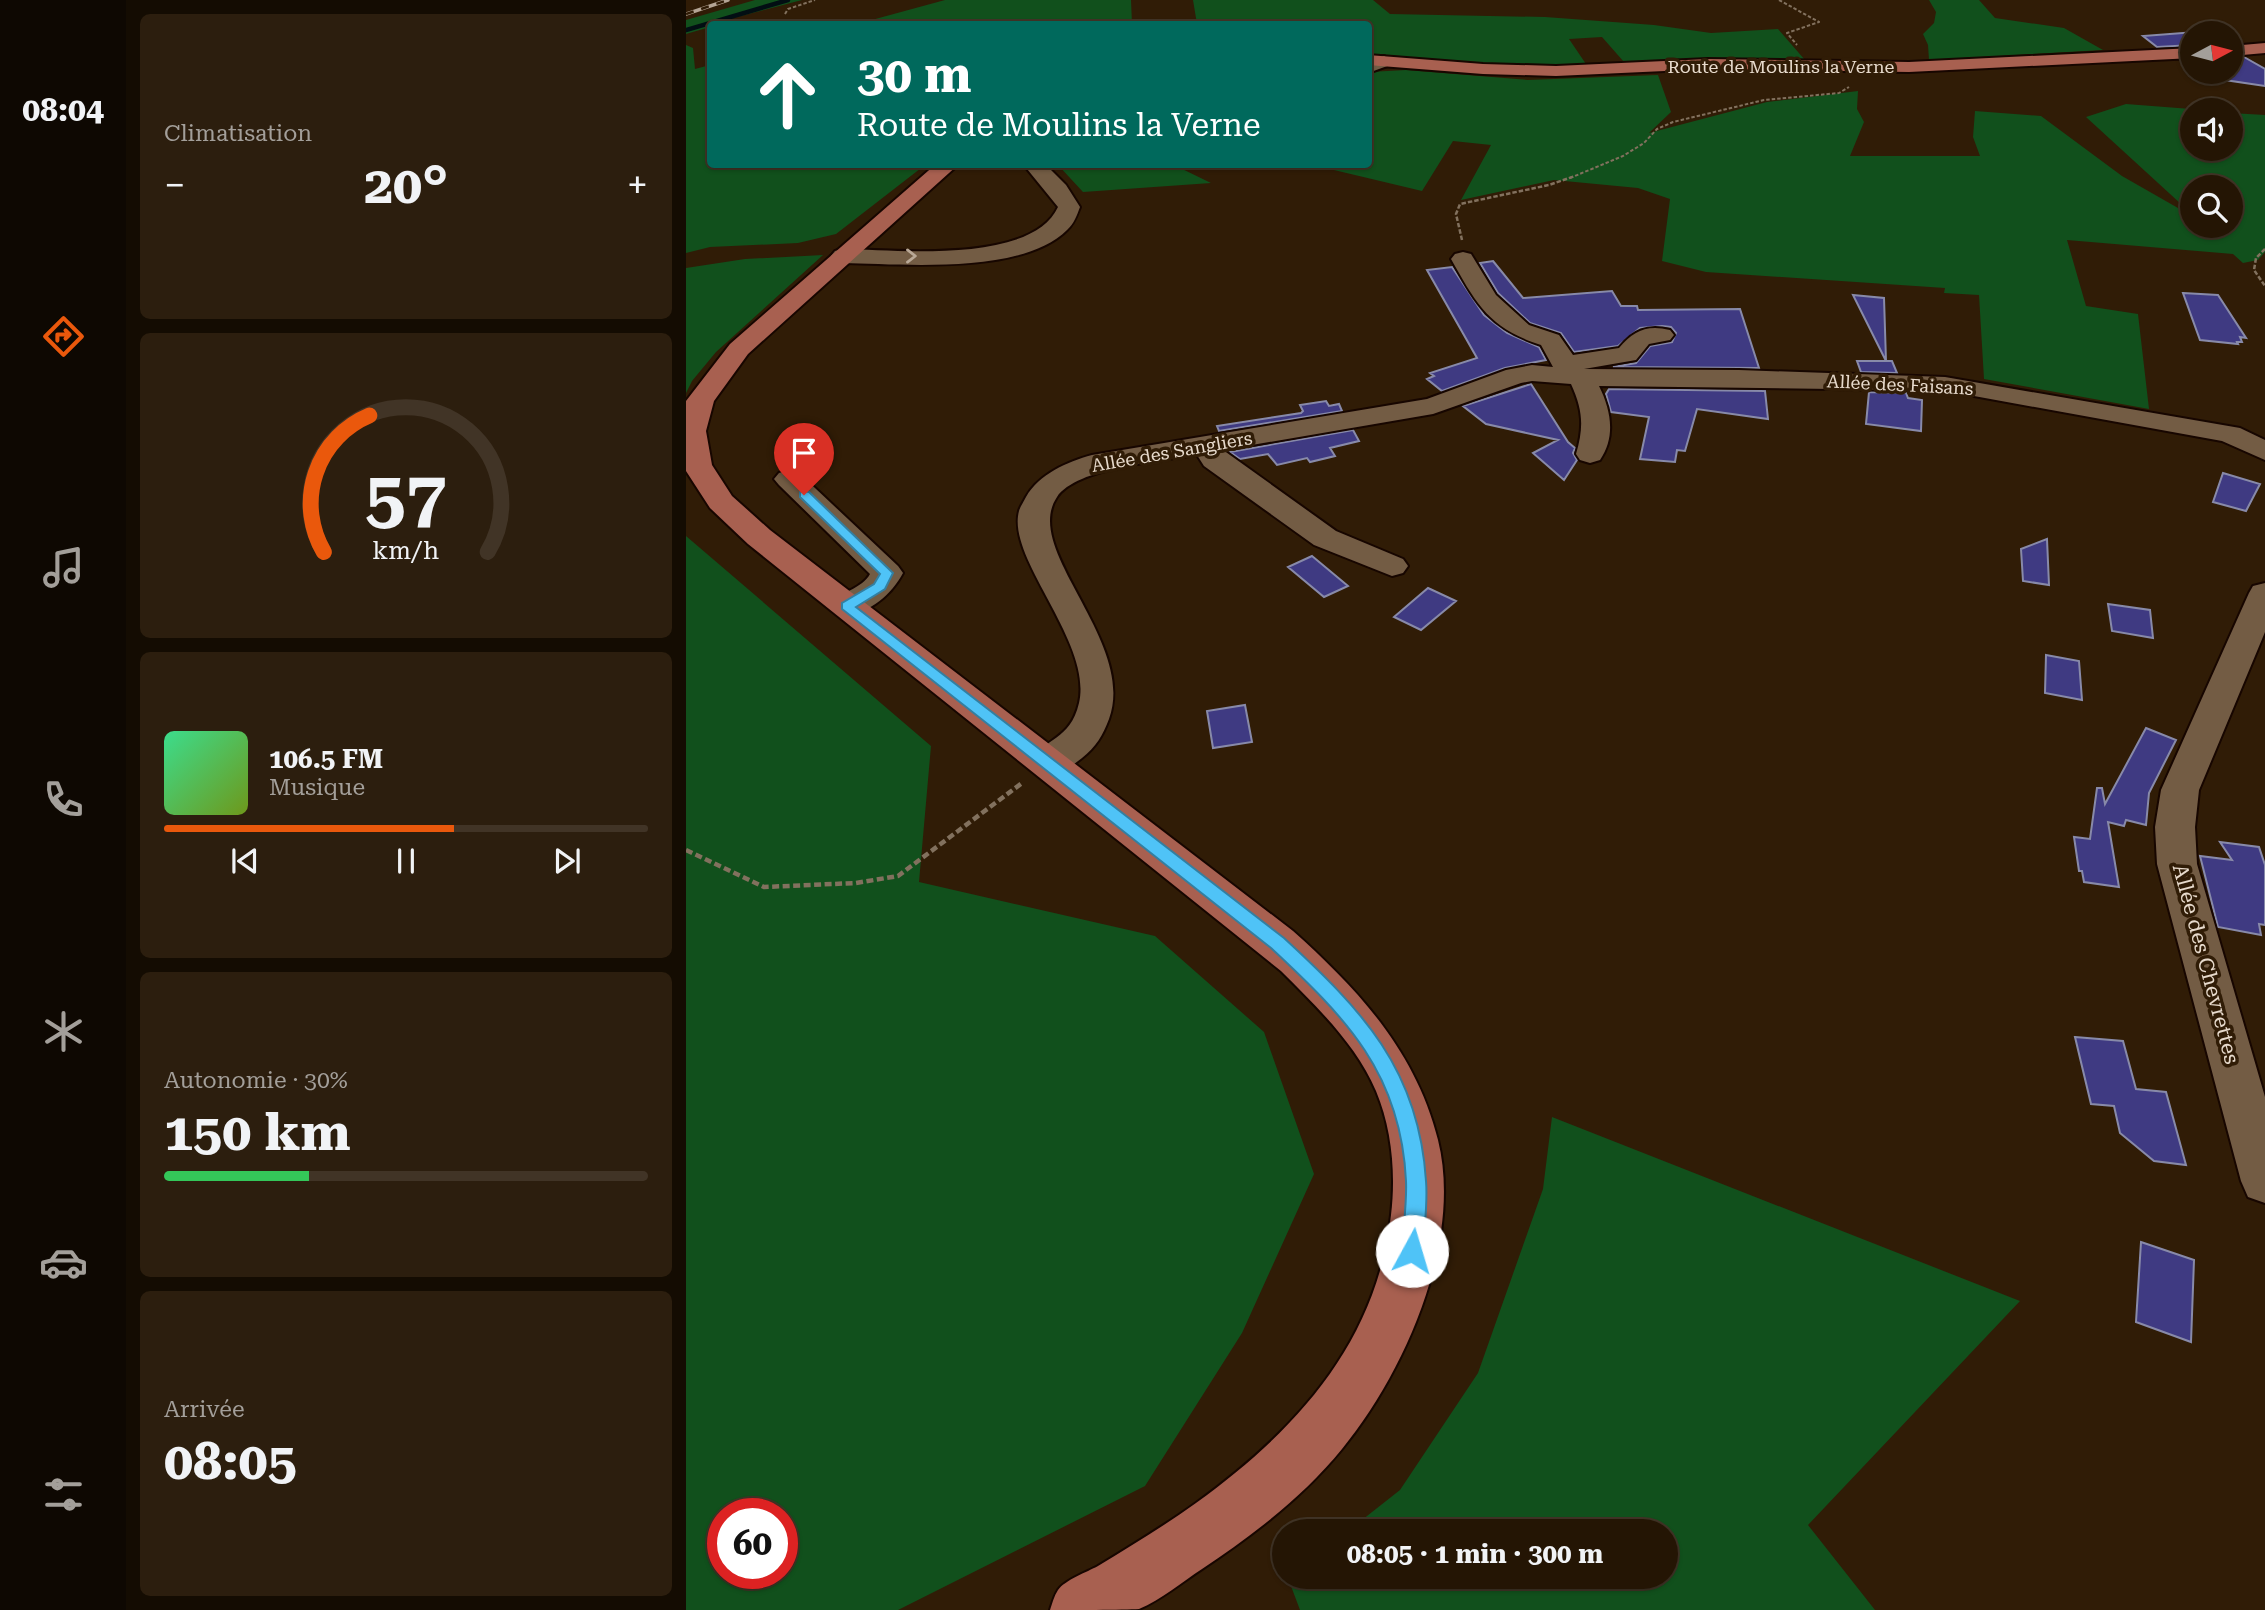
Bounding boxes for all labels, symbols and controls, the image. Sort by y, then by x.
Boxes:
north arrow [2180,21,2244,84]
map controls [2180,21,2243,238]
text: 30 m [857,47,972,104]
icon: ahead [742,49,833,140]
street label: Route de Moulins la Verne [1668,56,1895,77]
text: 08:04 [22,91,104,129]
button: sound [2180,98,2243,161]
text: Route de Moulins la Verne [857,106,1261,144]
text: Climatisation [164,120,312,147]
text: 20° [364,155,448,216]
text: − [164,163,185,207]
text: + [627,163,648,207]
button: search [2180,175,2243,238]
one-way arrow [906,248,917,264]
icon: directions [39,312,88,361]
street label: Allée des Faisans [1826,370,1974,399]
pin [774,423,834,495]
street label: Allée des Sangliers [1090,427,1254,476]
icon: arrive [785,434,823,472]
text: 57 [365,455,447,540]
text: km/h [373,536,439,565]
icon: music [39,543,88,592]
text: 106.5 FM [269,744,383,774]
text: Musique [269,774,365,801]
icon: phone [39,775,88,824]
icon: previous [226,842,264,880]
icon: pause [387,842,425,880]
icon: next [548,842,586,880]
street label: Allée des Chevrettes [2168,861,2244,1067]
icon: climate [39,1007,88,1056]
text: Autonomie · 30% [164,1067,348,1094]
text: 150 km [164,1102,351,1163]
position arrow [1375,1214,1449,1288]
icon: car [39,1238,88,1287]
text: Arrivée [164,1396,245,1423]
text: 08:05 [164,1431,297,1492]
icon: filters [39,1470,88,1519]
speed limit sign: 60 [707,1498,798,1589]
text: 08:05 · 1 min · 300 m [1347,1539,1603,1569]

